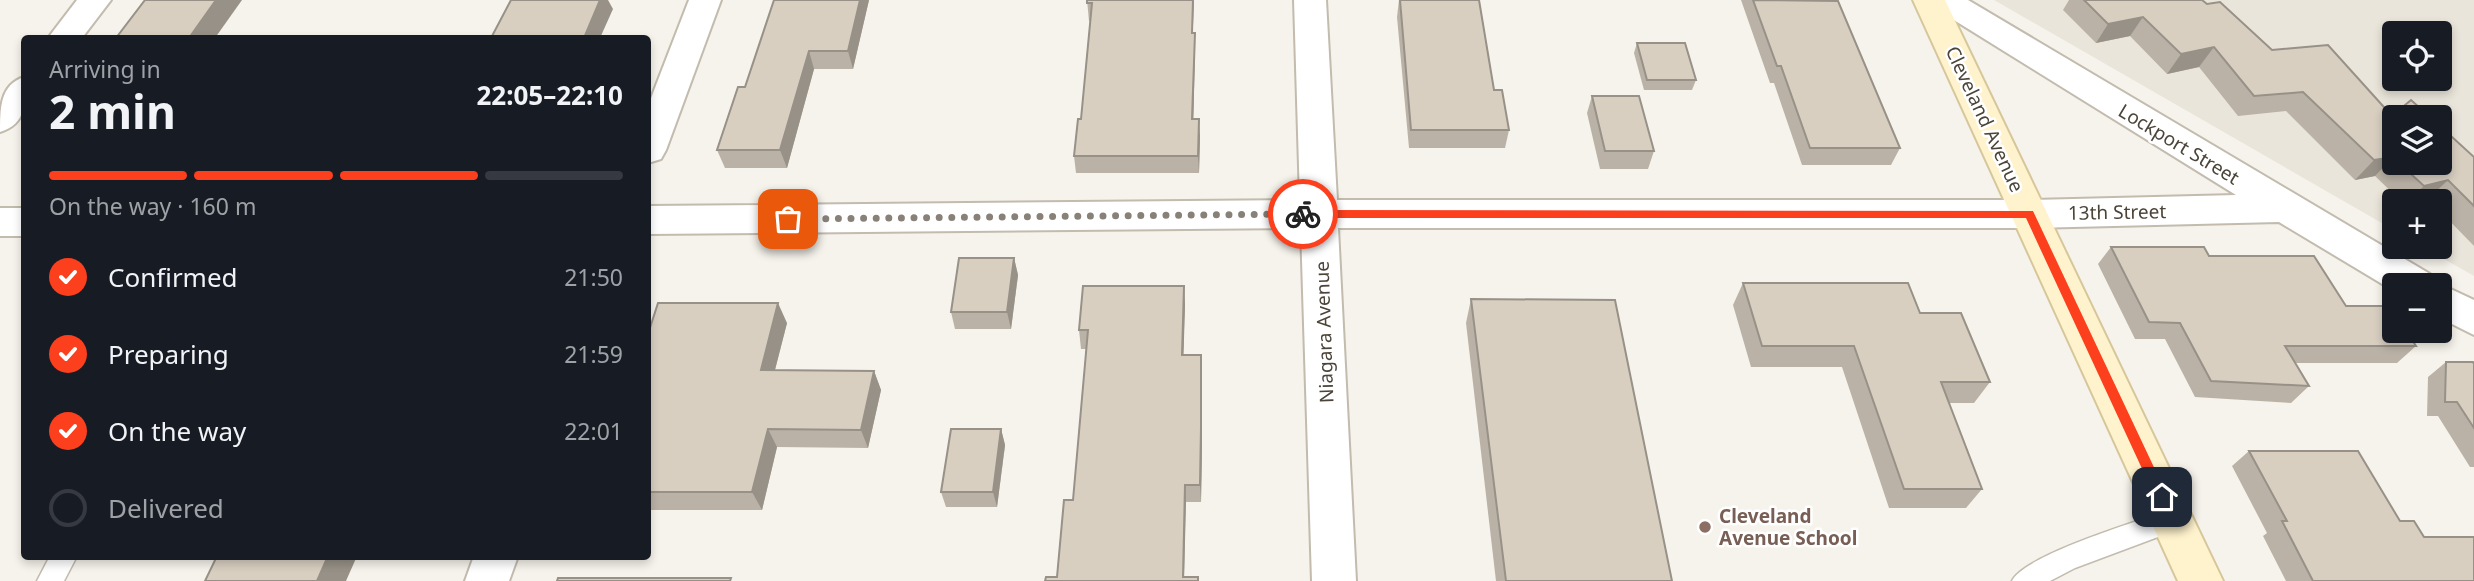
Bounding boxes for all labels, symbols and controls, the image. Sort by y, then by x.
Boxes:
map controls [2382,21,2452,343]
button: locate [2382,21,2452,91]
street label: Cleveland Avenue [1940,42,2030,196]
text: Arriving in [49,53,161,85]
text: 22:05–22:10 [476,77,623,113]
text: 2 min [49,80,176,142]
street label: Lockport Street [2114,98,2244,190]
button: layers [2382,105,2452,175]
courier [1268,179,1338,249]
pin [758,189,818,249]
button: + [2382,189,2452,259]
text: On the way · 160 m [49,190,256,222]
icon: bike [1284,195,1322,233]
street label: 13th Street [2068,198,2167,226]
icon: bag [769,200,807,238]
icon: check [49,258,87,296]
text: Confirmed [108,259,238,295]
text: 21:50 [564,261,623,293]
street label: Niagara Avenue [1309,261,1339,403]
button: − [2382,273,2452,343]
icon: check [49,335,87,373]
text: Preparing [108,336,229,372]
text: 21:59 [564,338,623,370]
icon: check [49,412,87,450]
text: On the way [108,413,246,449]
text: 22:01 [564,415,623,447]
pin [2132,467,2192,527]
icon: home [2143,478,2181,516]
text: Delivered [108,490,224,526]
place label: Cleveland Avenue School [1719,503,1857,551]
marker: Cleveland Avenue School [1697,519,1713,535]

